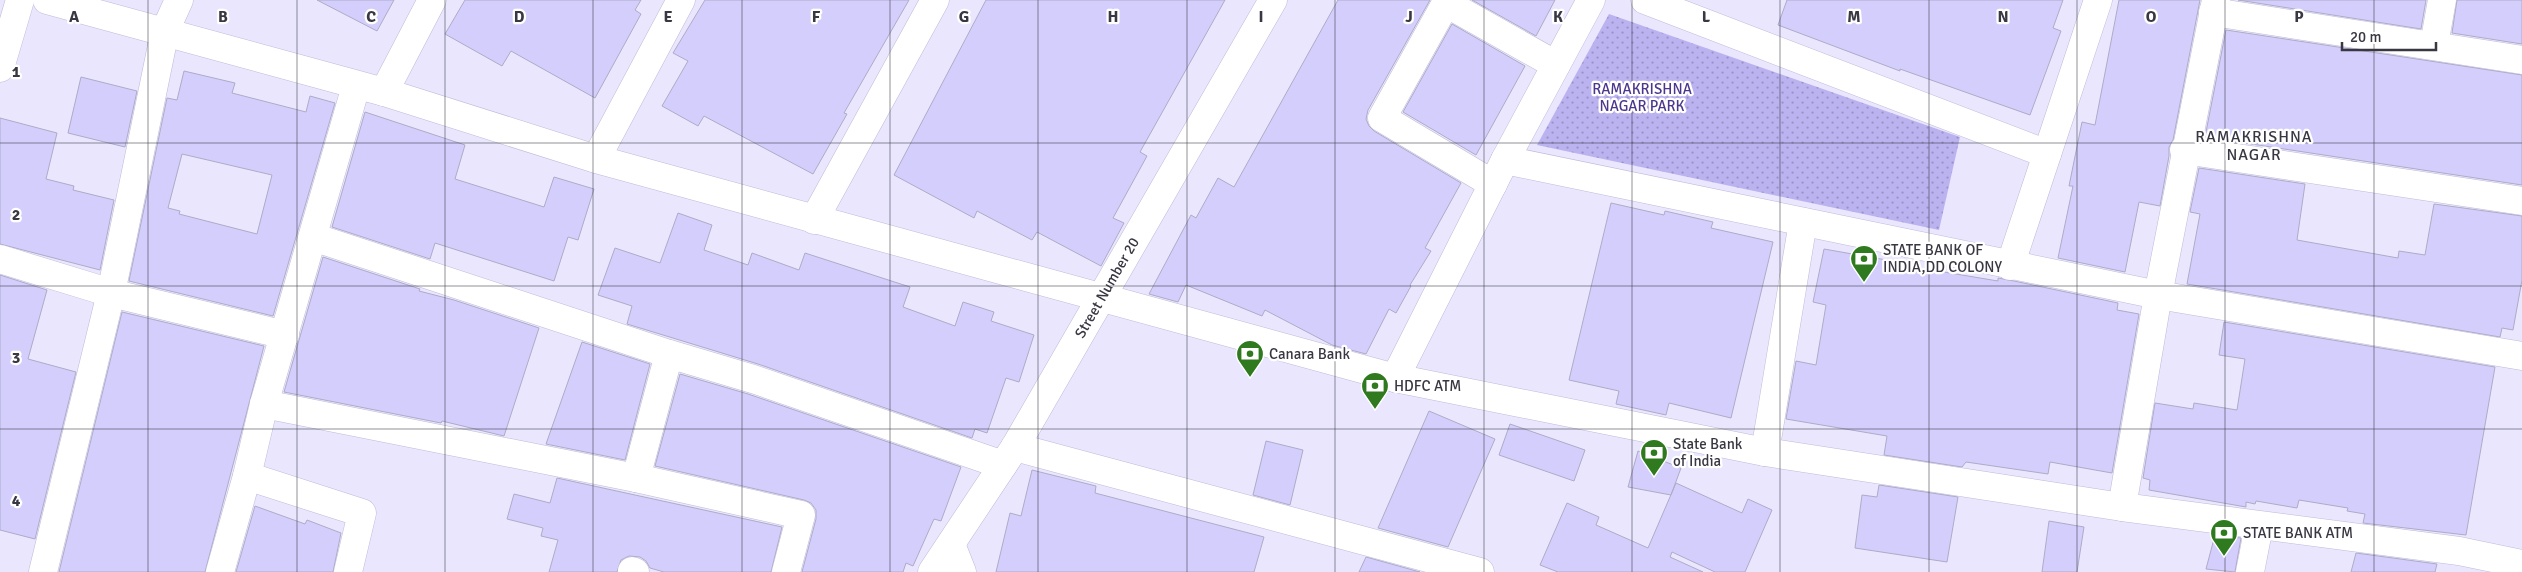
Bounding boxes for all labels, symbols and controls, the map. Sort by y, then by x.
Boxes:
text: A [69,7,80,27]
text: B [218,7,228,27]
text: C [366,7,376,27]
text: D [514,7,525,27]
text: E [663,7,673,27]
text: F [812,7,821,27]
text: G [959,7,969,27]
text: H [1108,7,1118,27]
text: I [1258,7,1264,27]
text: J [1405,7,1413,27]
text: K [1553,7,1563,27]
text: L [1702,7,1711,27]
text: M [1847,7,1861,27]
text: N [1997,7,2009,27]
text: O [2146,7,2157,27]
text: P [2294,7,2304,27]
scale bar [2342,20,2436,52]
text: 20 m [2350,28,2381,46]
text: 1 [12,62,21,82]
park label: RAMAKRISHNA NAGAR PARK [1592,80,1692,115]
district label: RAMAKRISHNA NAGAR [2195,127,2313,165]
text: 2 [12,205,20,225]
street label: Street Number 20 [1071,234,1143,341]
place label: STATE BANK OF INDIA,DD COLONY [1883,241,2003,276]
bank icon: STATE BANK OF INDIA,DD COLONY [1849,244,1879,283]
bank icon: Canara Bank [1235,339,1265,378]
place label: Canara Bank [1269,345,1351,363]
text: 3 [12,348,20,368]
bank icon: HDFC ATM [1360,371,1390,410]
place label: HDFC ATM [1394,377,1461,395]
place label: State Bank of India [1673,435,1743,470]
bank icon: State Bank of India [1639,438,1669,477]
text: 4 [12,491,21,511]
bank icon: STATE BANK ATM [2209,518,2239,557]
place label: STATE BANK ATM [2243,524,2353,542]

